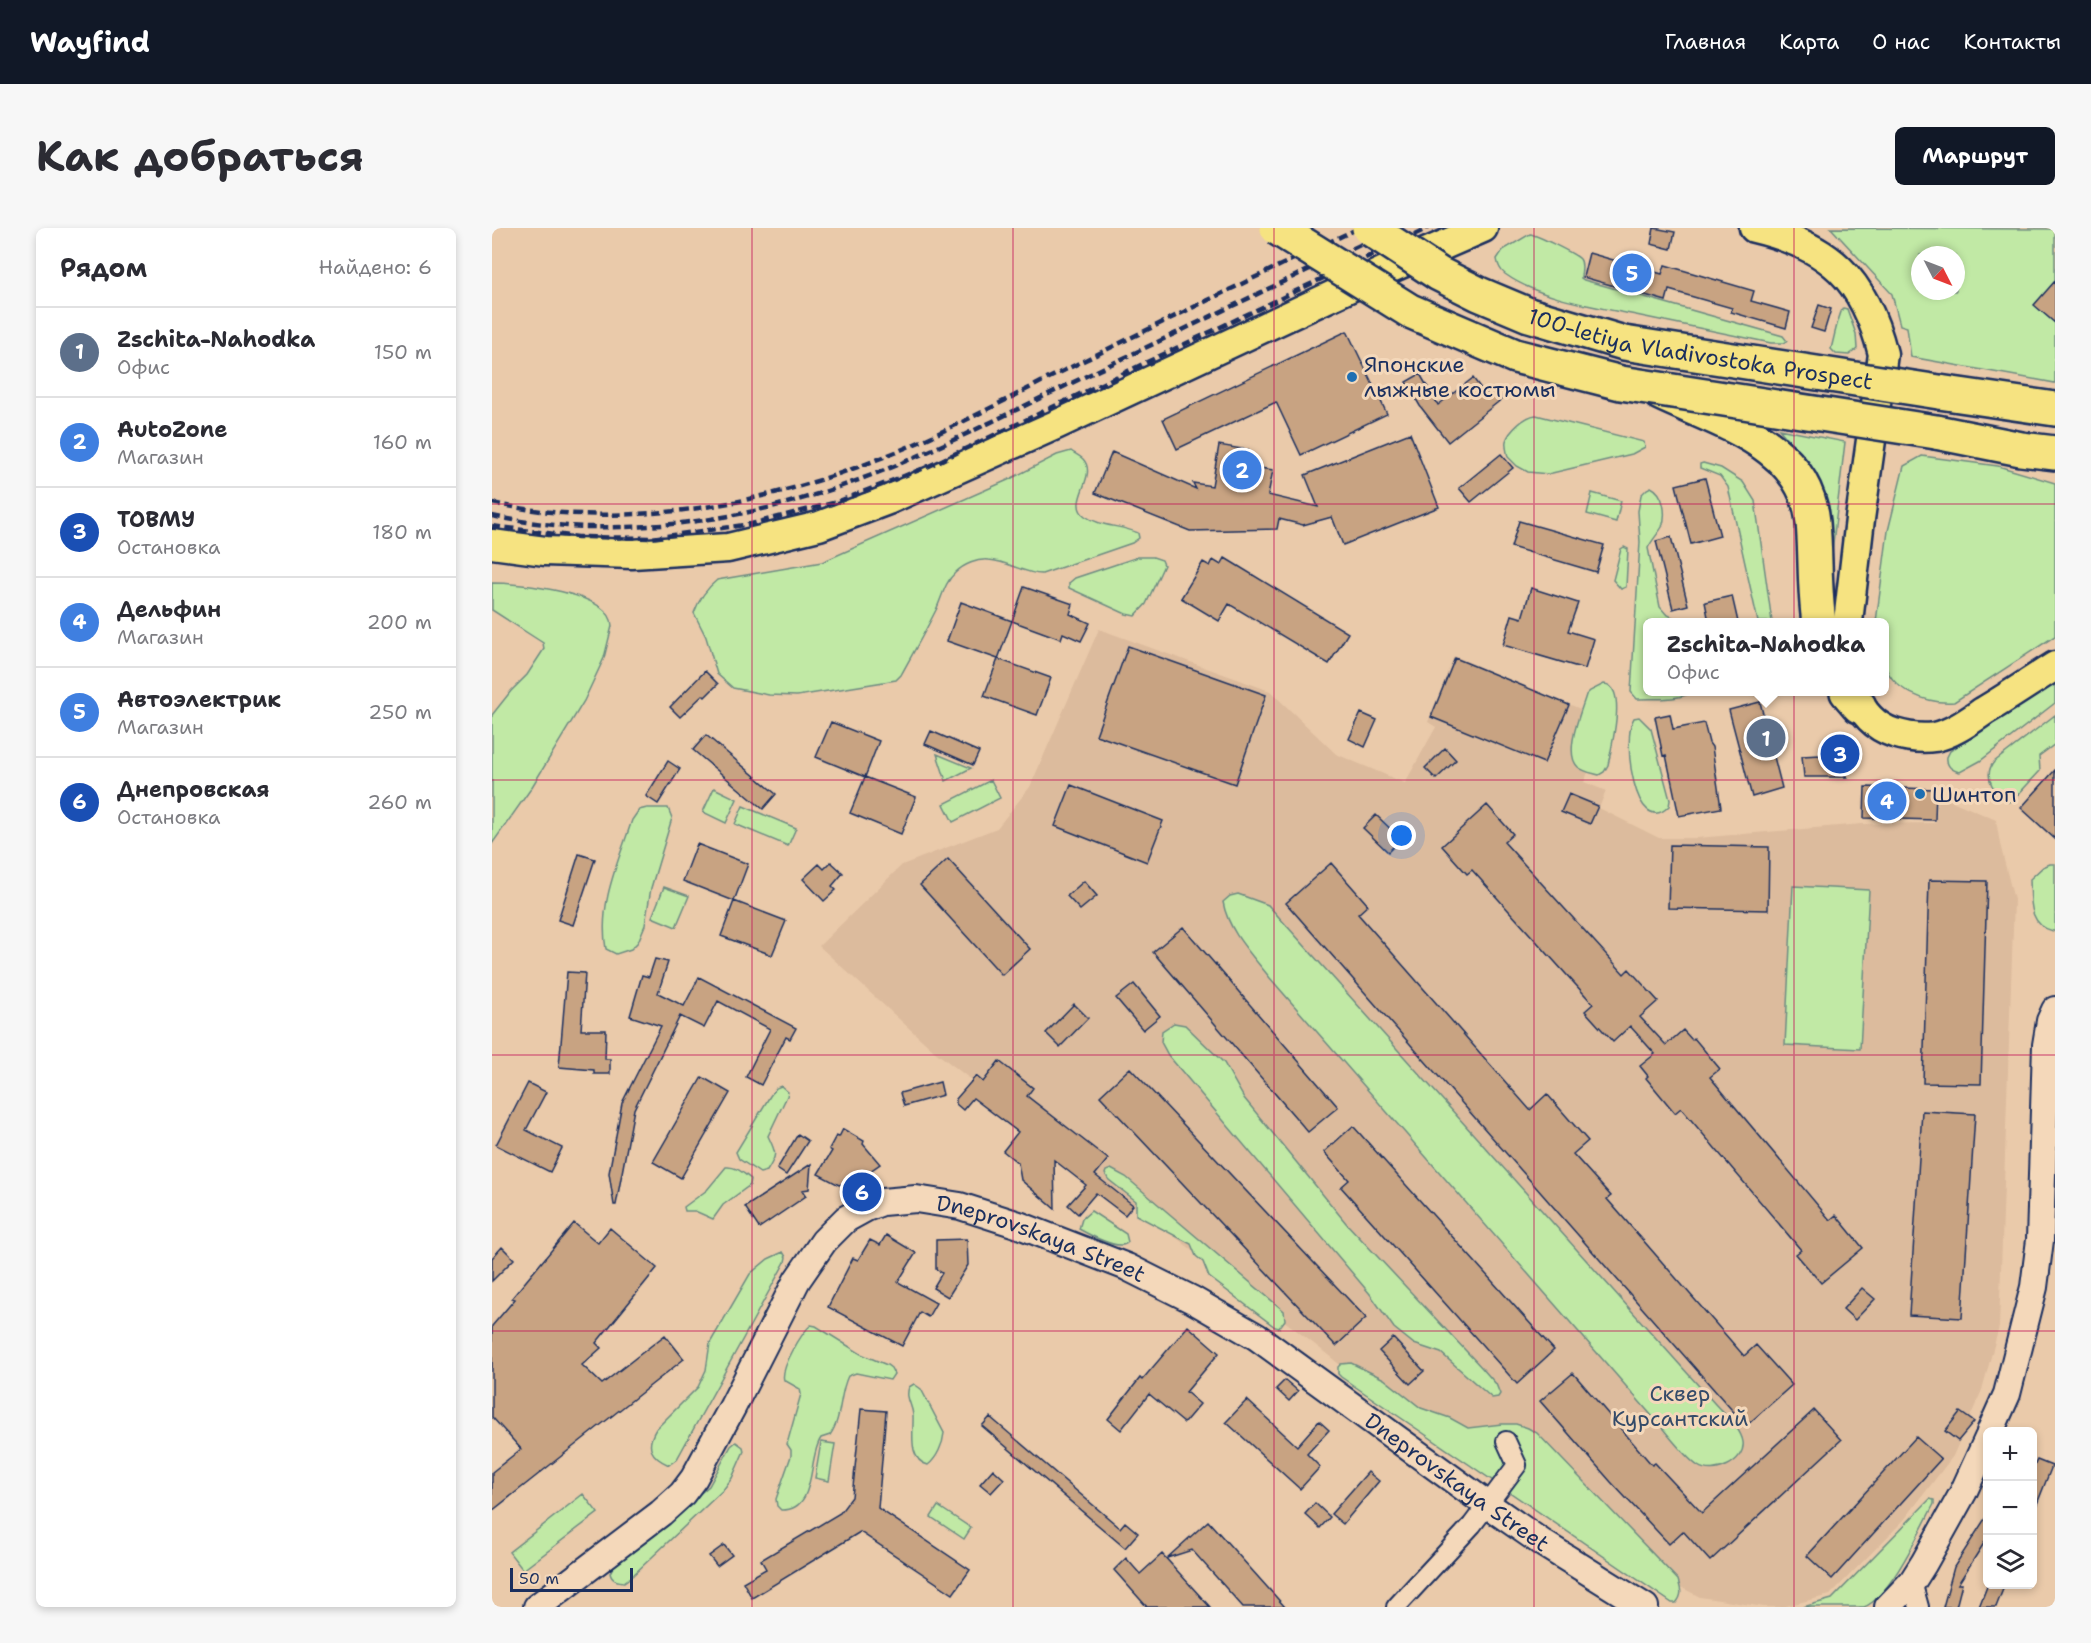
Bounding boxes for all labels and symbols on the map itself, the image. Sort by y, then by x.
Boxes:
north arrow [1911,246,1965,300]
pin: 5 [1612,250,1652,296]
street label: 100-letiya Vladivostoka Prospect [1525,301,1875,396]
place label: Японские лыжные костюмы [1364,350,1556,404]
marker: Японские лыжные костюмы [1345,370,1359,384]
pin: 2 [1222,448,1262,492]
pin: 1 [1746,716,1786,760]
pin: 3 [1820,732,1860,776]
pin: 4 [1868,778,1906,824]
place label: Шинтоп [1932,780,2016,809]
marker: Шинтоп [1913,787,1927,801]
your location [1387,821,1416,850]
pin: 6 [842,1170,881,1214]
street label: Dneprovskaya Street [935,1188,1151,1289]
park label: Сквер Курсантский [1612,1379,1748,1433]
street label: Dneprovskaya Street [1359,1406,1555,1558]
scale bar [510,1565,633,1592]

